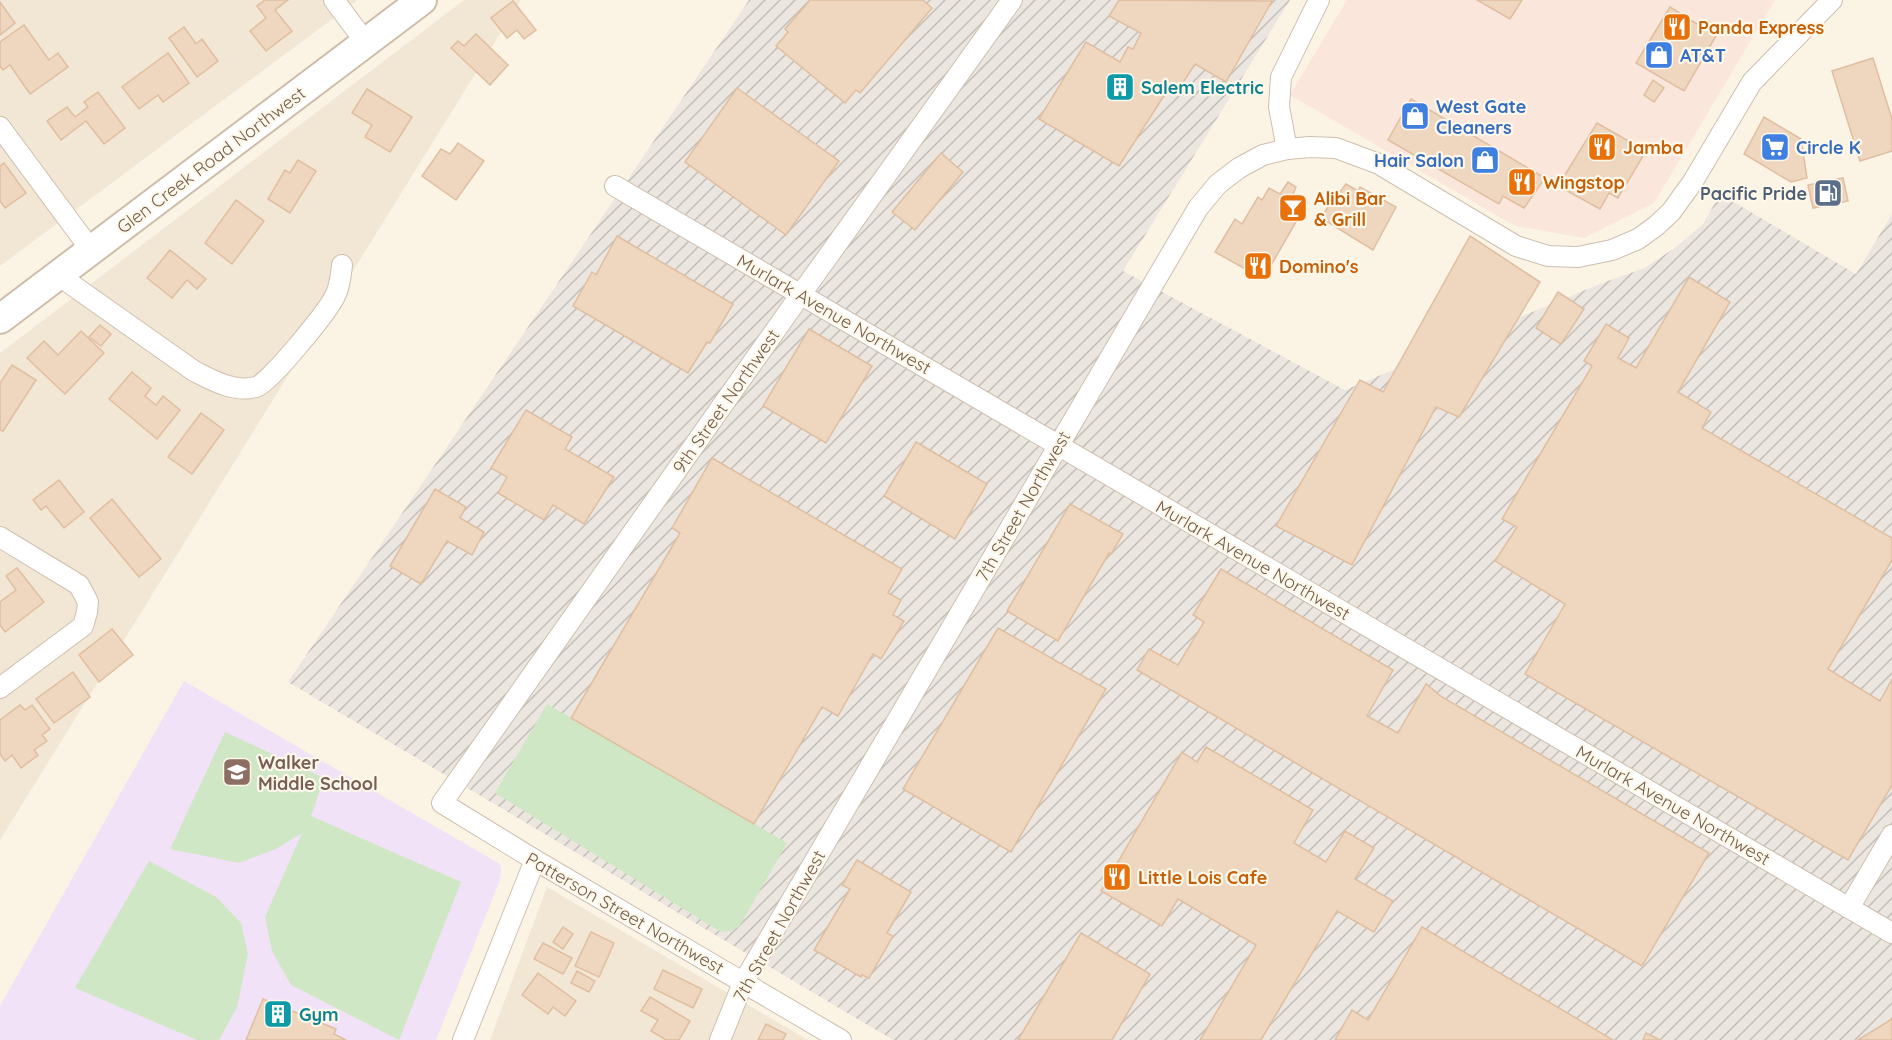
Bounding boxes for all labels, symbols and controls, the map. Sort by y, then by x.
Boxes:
restaurant icon: Panda Express [1661,11,1693,43]
place label: Panda Express [1698,16,1825,39]
shop icon: AT&T [1643,39,1675,71]
place label: AT&T [1680,44,1726,67]
building icon: Salem Electric [1104,71,1136,103]
place label: Salem Electric [1141,76,1264,99]
street label: Glen Creek Road Northwest [112,82,310,238]
place label: West Gate Cleaners [1436,95,1526,139]
shop icon: West Gate Cleaners [1399,100,1431,132]
restaurant icon: Jamba [1586,131,1618,163]
supermarket icon: Circle K [1759,131,1791,163]
place label: Jamba [1623,136,1683,159]
place label: Circle K [1796,136,1861,159]
shop icon: Hair Salon [1469,144,1501,176]
place label: Hair Salon [1374,149,1464,172]
restaurant icon: Wingstop [1506,166,1538,198]
place label: Wingstop [1543,171,1625,194]
fuel station icon: Pacific Pride [1812,177,1844,209]
place label: Pacific Pride [1700,182,1807,205]
place label: Alibi Bar & Grill [1314,187,1386,231]
bar icon: Alibi Bar & Grill [1277,192,1309,224]
street label: Murlark Avenue Northwest [733,249,935,379]
restaurant icon: Domino's [1242,250,1274,282]
place label: Domino's [1279,255,1359,278]
street label: 9th Street Northwest [668,324,784,478]
street label: 7th Street Northwest [971,427,1075,585]
street label: Murlark Avenue Northwest [1152,495,1354,625]
street label: Murlark Avenue Northwest [1572,740,1774,870]
place label: Walker Middle School [258,751,378,795]
school or university icon: Walker Middle School [221,756,253,788]
street label: 7th Street Northwest [728,846,830,1006]
street label: Patterson Street Northwest [522,847,728,979]
restaurant icon: Little Lois Cafe [1101,861,1133,893]
place label: Little Lois Cafe [1138,866,1267,889]
building icon: Gym [262,998,294,1030]
place label: Gym [299,1003,339,1026]

